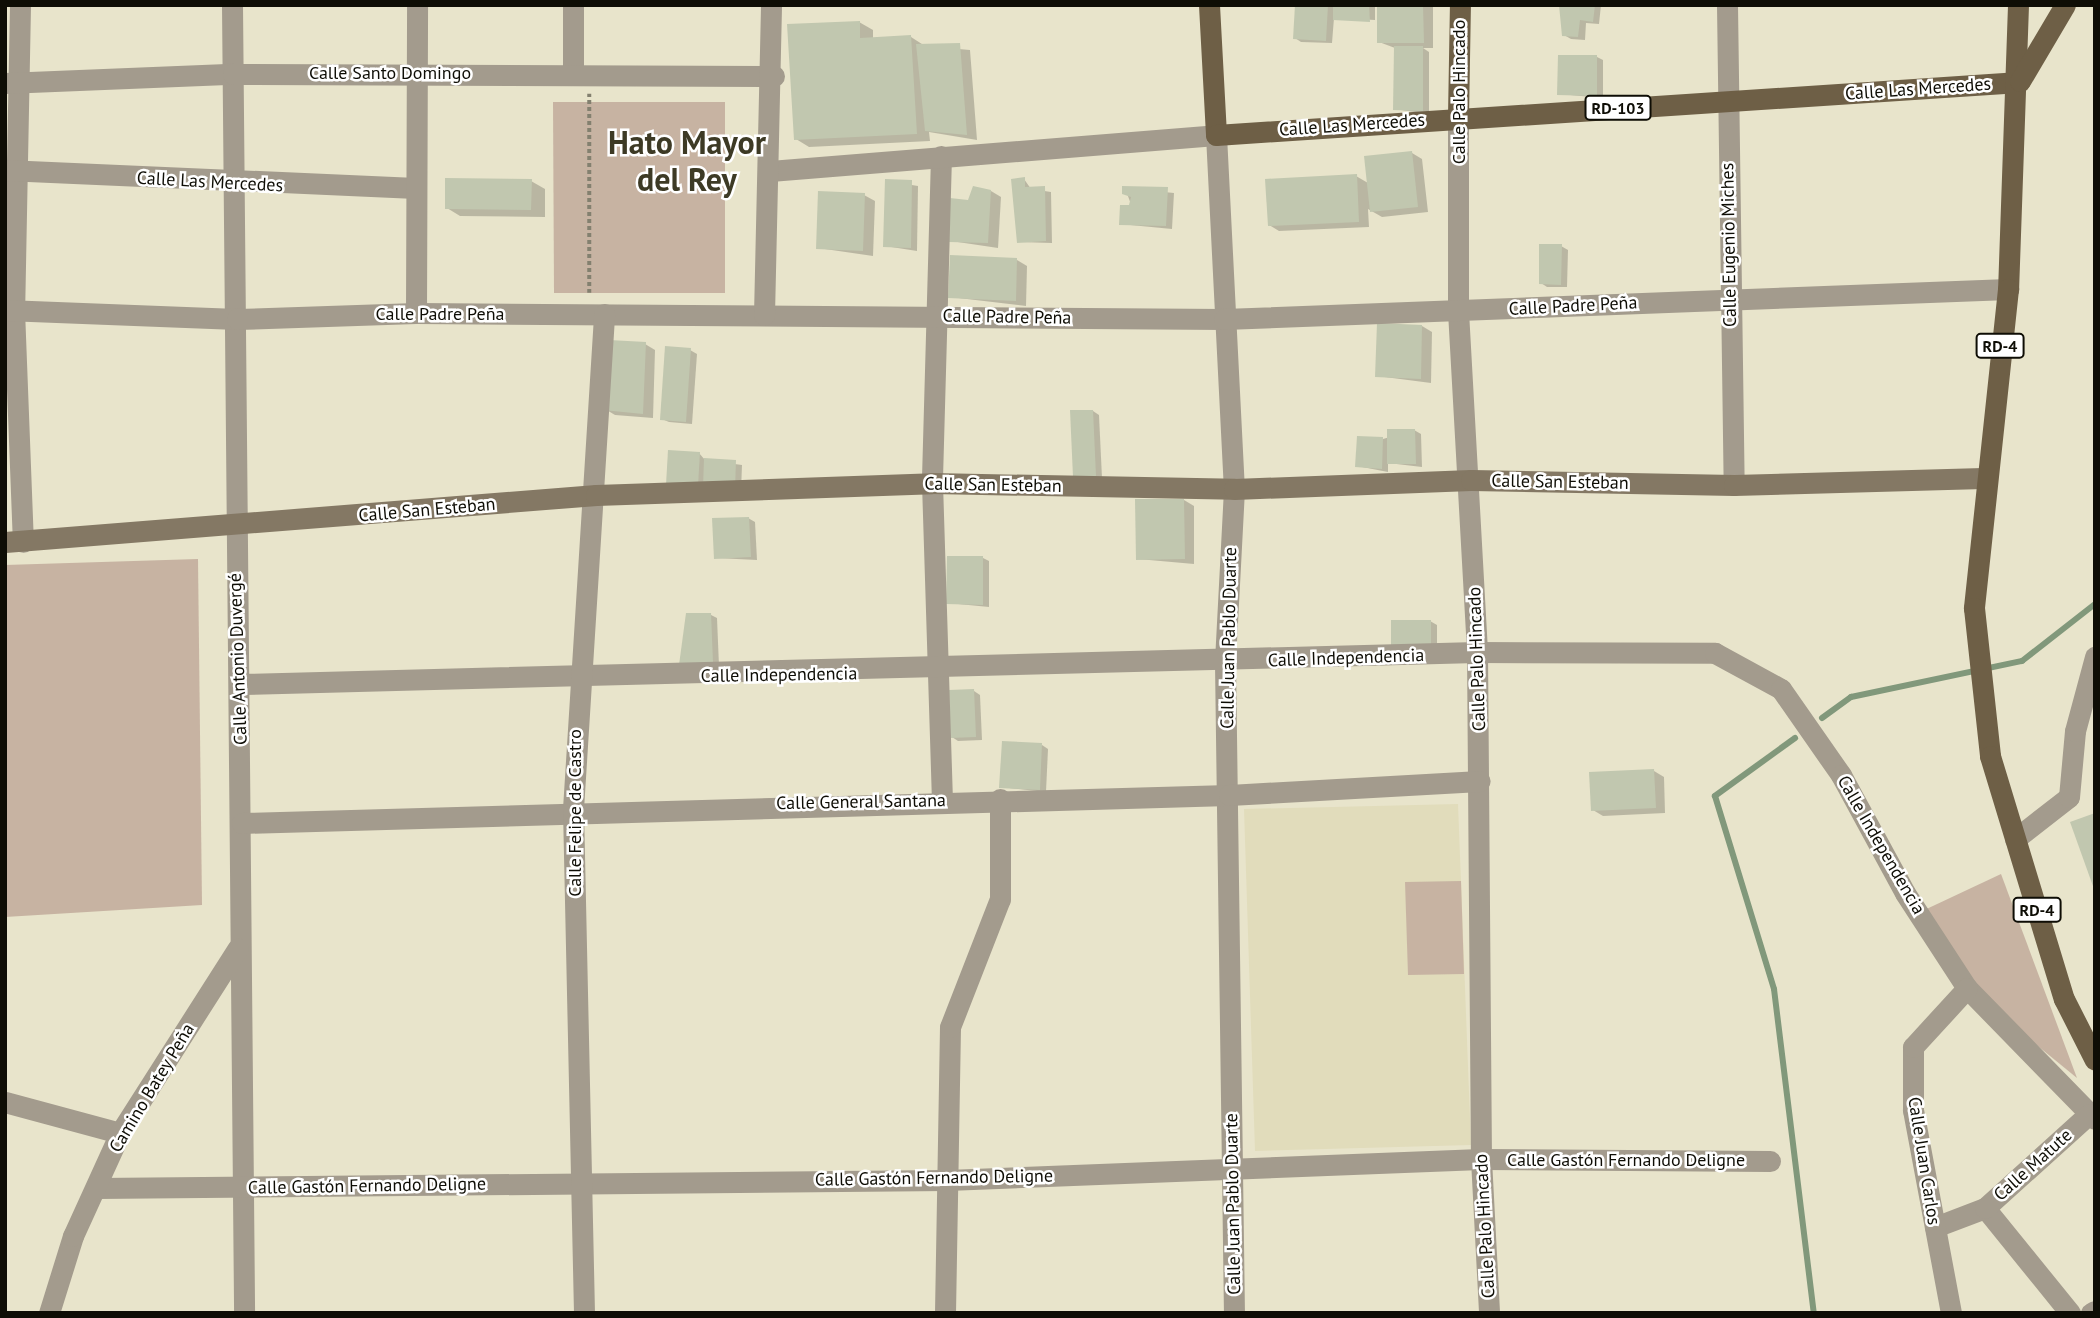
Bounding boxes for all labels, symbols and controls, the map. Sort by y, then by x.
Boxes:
street label: Calle Palo Hincado [1448,20,1470,164]
street label: Calle Santo Domingo [309,62,471,84]
street label: Calle Las Mercedes [1844,73,1992,105]
road number: RD-103 [1583,96,1653,120]
street label: Calle Las Mercedes [1278,109,1426,141]
district label: Hato Mayor del Rey [608,124,766,199]
street label: Calle Eugenio Miches [1717,163,1741,327]
street label: Calle Las Mercedes [136,167,284,197]
street label: Calle Padre Peña [1508,292,1638,320]
street label: Calle Padre Peña [376,303,504,325]
street label: Calle Padre Peña [942,305,1072,329]
road number: RD-4 [1976,334,2024,358]
street label: Calle San Esteban [1491,470,1629,494]
street label: Calle San Esteban [924,473,1062,497]
street label: Calle San Esteban [358,493,496,527]
street label: Calle Juan Pablo Duarte [1217,547,1241,729]
street label: Calle Antonio Duvergé [224,572,252,746]
street label: Calle Palo Hincado [1464,586,1490,732]
street label: Calle Independencia [1267,644,1425,672]
street label: Calle Independencia [701,663,857,687]
street label: Calle Felipe de Castro [564,729,586,897]
street label: Calle Independencia [1833,772,1929,918]
street label: Calle General Santana [776,790,946,814]
road number: RD-4 [2012,898,2062,922]
street label: Camino Batey Peña [105,1019,199,1157]
street label: Calle Juan Carlos [1903,1095,1945,1227]
street label: Calle Juan Pablo Duarte [1221,1113,1245,1295]
street label: Calle Matute [1990,1124,2076,1206]
street label: Calle Gastón Fernando Deligne [1507,1149,1745,1171]
street label: Calle Palo Hincado [1470,1153,1500,1299]
street label: Calle Gastón Fernando Deligne [815,1165,1053,1191]
street label: Calle Gastón Fernando Deligne [248,1173,486,1199]

